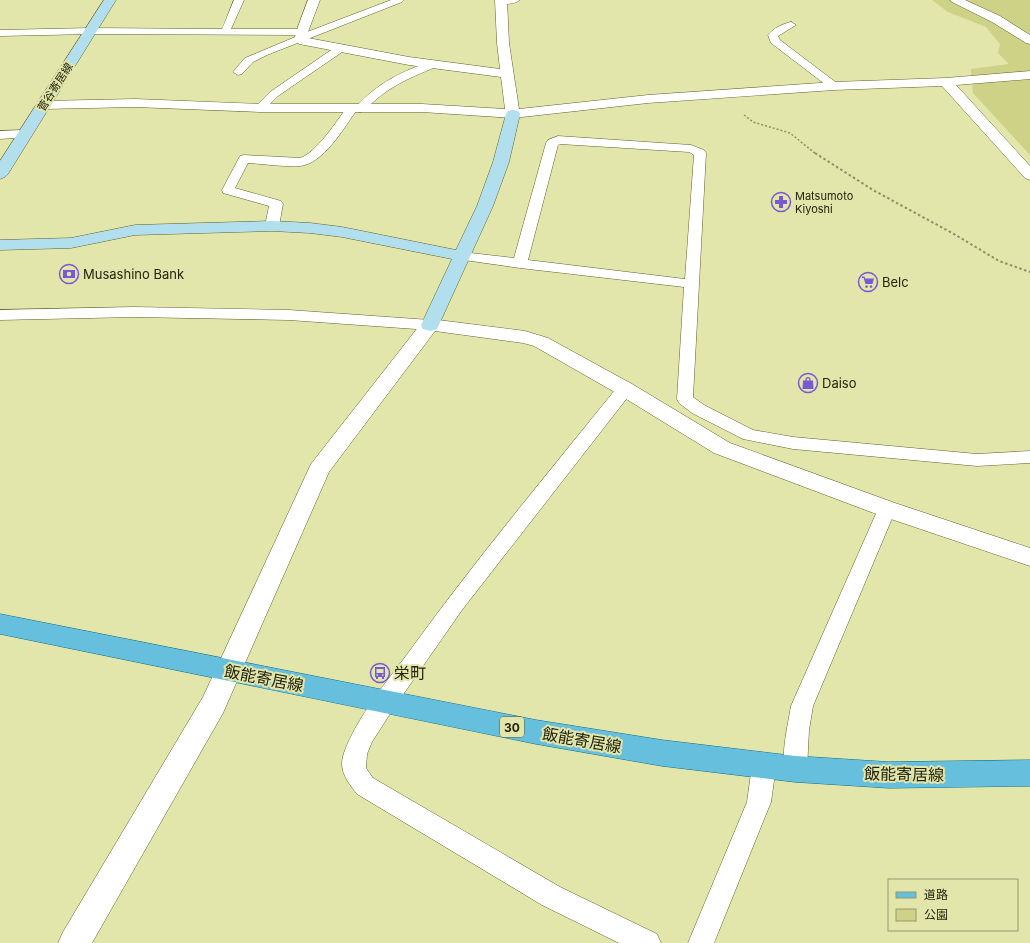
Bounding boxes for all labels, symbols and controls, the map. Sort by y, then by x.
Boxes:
street label: 菅谷寄居線 [34,60,76,114]
place label: Matsumoto Kiyoshi [795,189,854,216]
pharmacy icon: Matsumoto Kiyoshi [770,191,792,213]
bank icon: Musashino Bank [58,263,80,285]
place label: Musashino Bank [83,266,184,282]
supermarket icon: Belc [857,271,879,293]
place label: Belc [882,274,909,290]
shop icon: Daiso [797,372,819,394]
place label: Daiso [822,375,857,391]
street label: 飯能寄居線 [223,661,305,695]
bus stop icon: 栄町 [369,662,391,684]
place label: 栄町 [394,663,426,683]
road number: 30 [500,717,524,737]
street label: 飯能寄居線 [541,723,623,757]
street label: 飯能寄居線 [864,763,944,785]
legend [888,879,1018,931]
text: 道路 [924,887,948,902]
text: 公園 [924,907,948,922]

